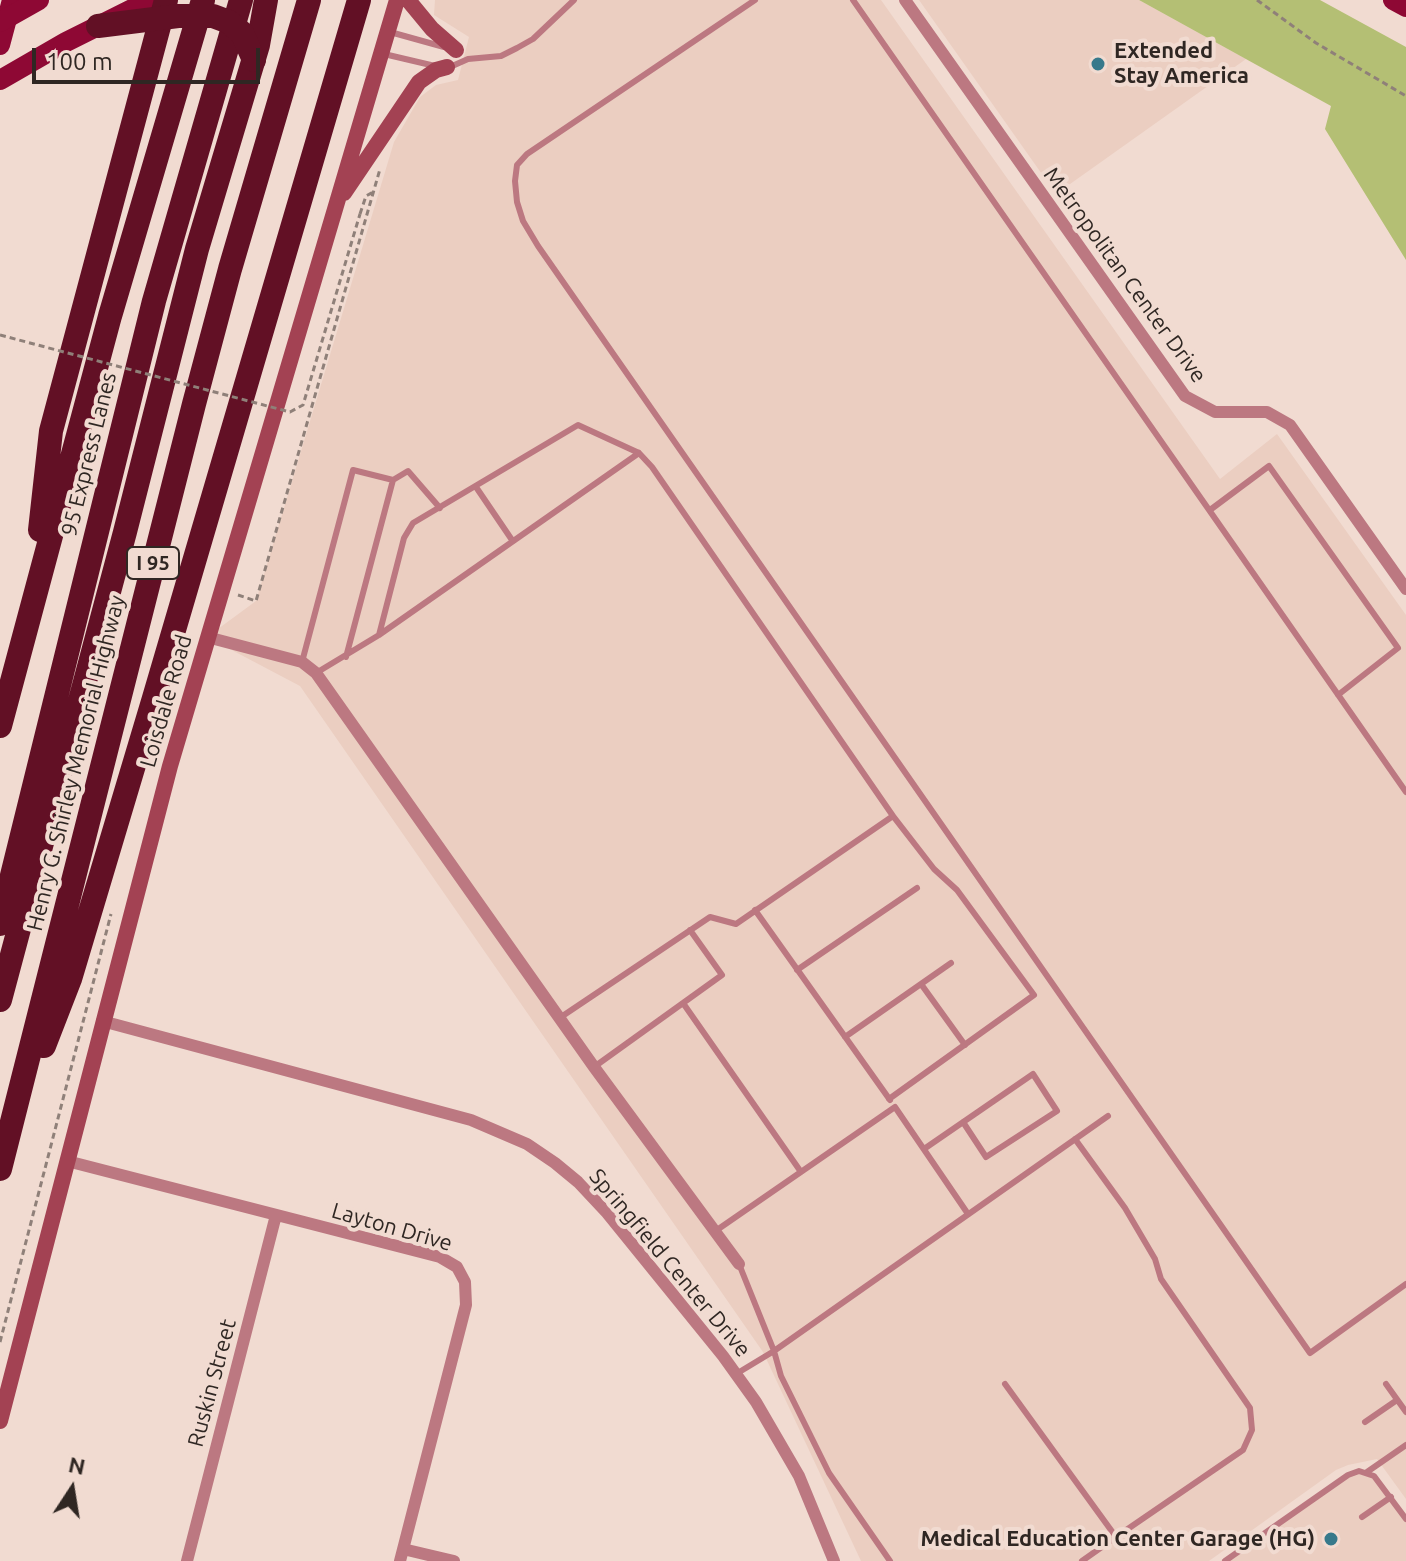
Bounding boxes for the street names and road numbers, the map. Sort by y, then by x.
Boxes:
street label: Metropolitan Center Drive [1038,162,1212,388]
street label: 95 Express Lanes [56,369,122,539]
road number: I 95 [127,547,179,579]
street label: Henry G. Shirley Memorial Highway [21,592,131,934]
street label: Loisdale Road [134,632,198,770]
street label: Springfield Center Drive [584,1164,756,1362]
street label: Layton Drive [329,1197,455,1257]
street label: Ruskin Street [182,1316,242,1450]

